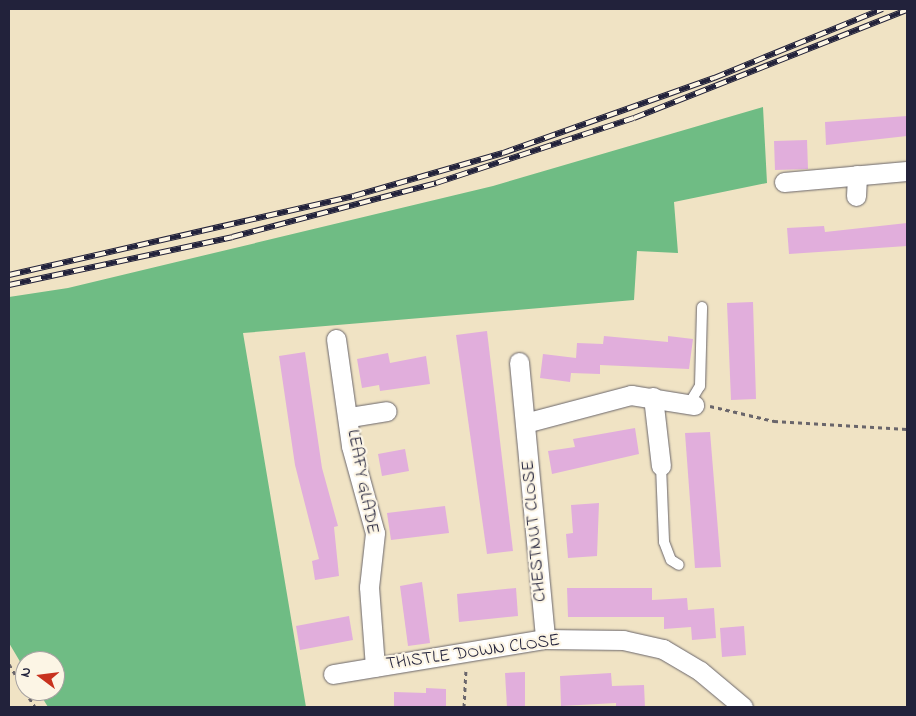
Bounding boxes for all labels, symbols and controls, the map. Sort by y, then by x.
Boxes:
street label: LEAFY GLADE [341,428,383,536]
street label: CHESTNUT CLOSE [518,459,552,603]
street label: THISTLE DOWN CLOSE [385,630,561,676]
north arrow [15,651,65,701]
text: N [15,665,37,680]

